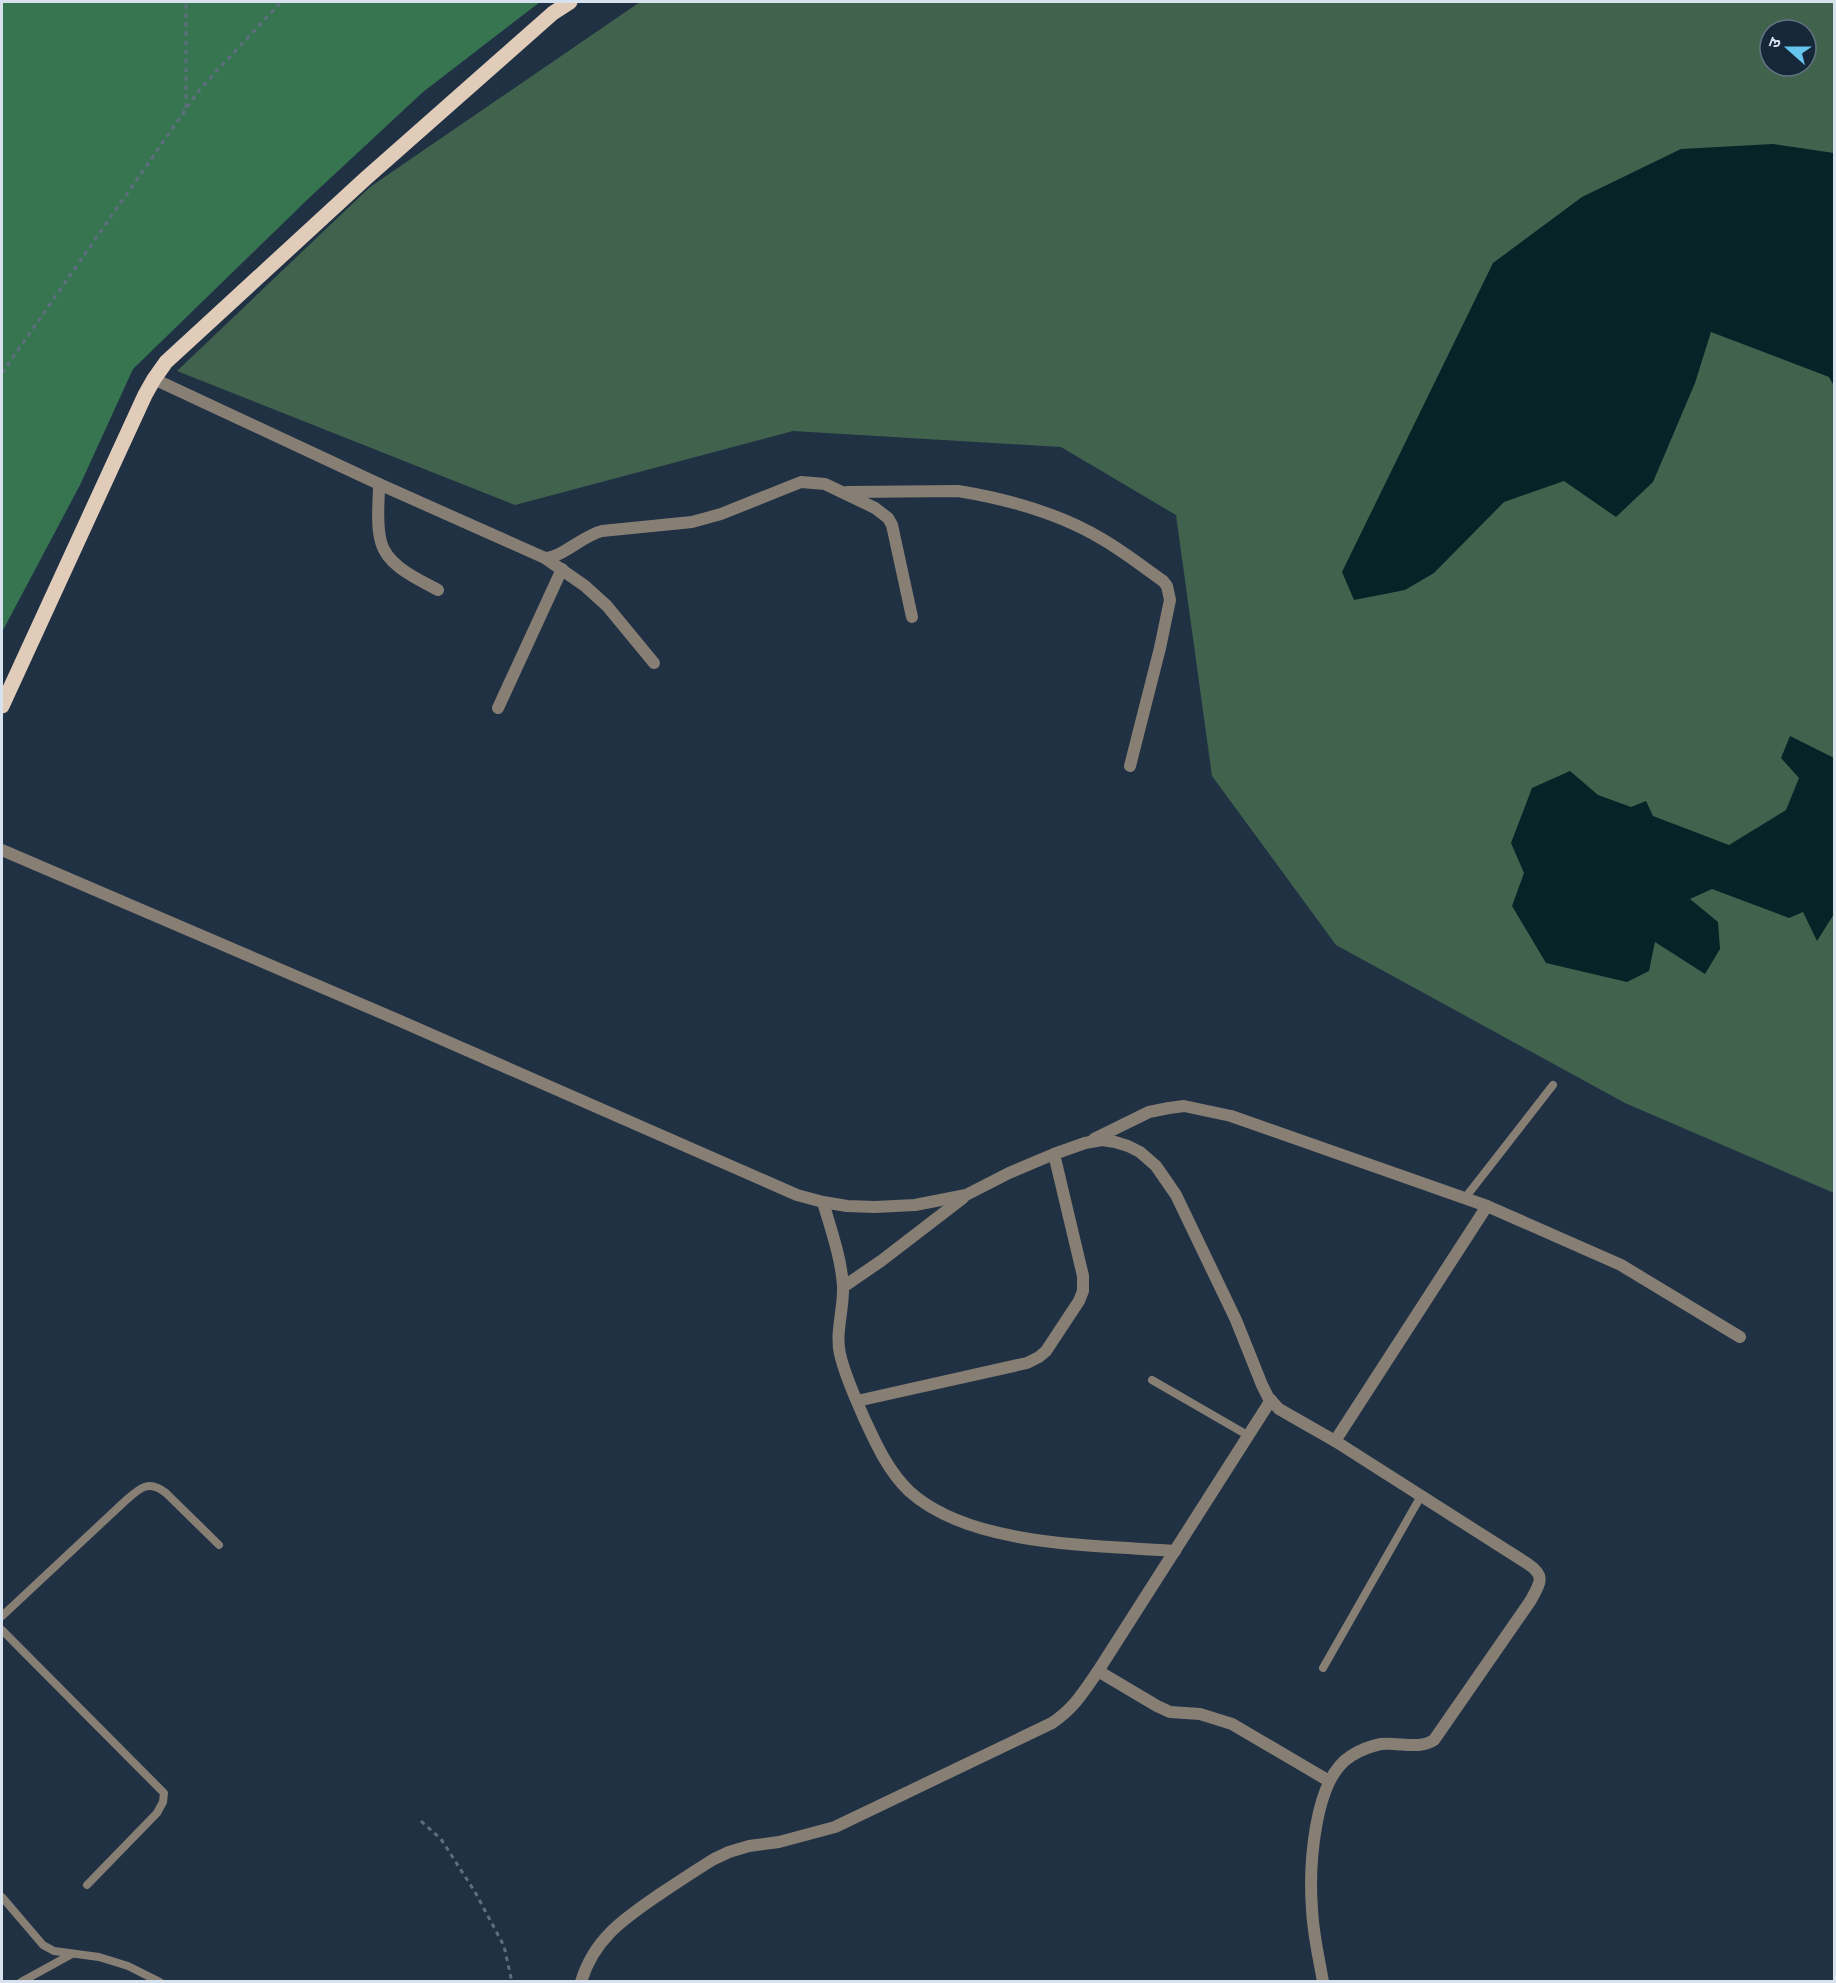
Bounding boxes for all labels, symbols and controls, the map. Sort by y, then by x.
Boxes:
north arrow [1758,18,1818,78]
text: उ [1766,35,1784,50]

